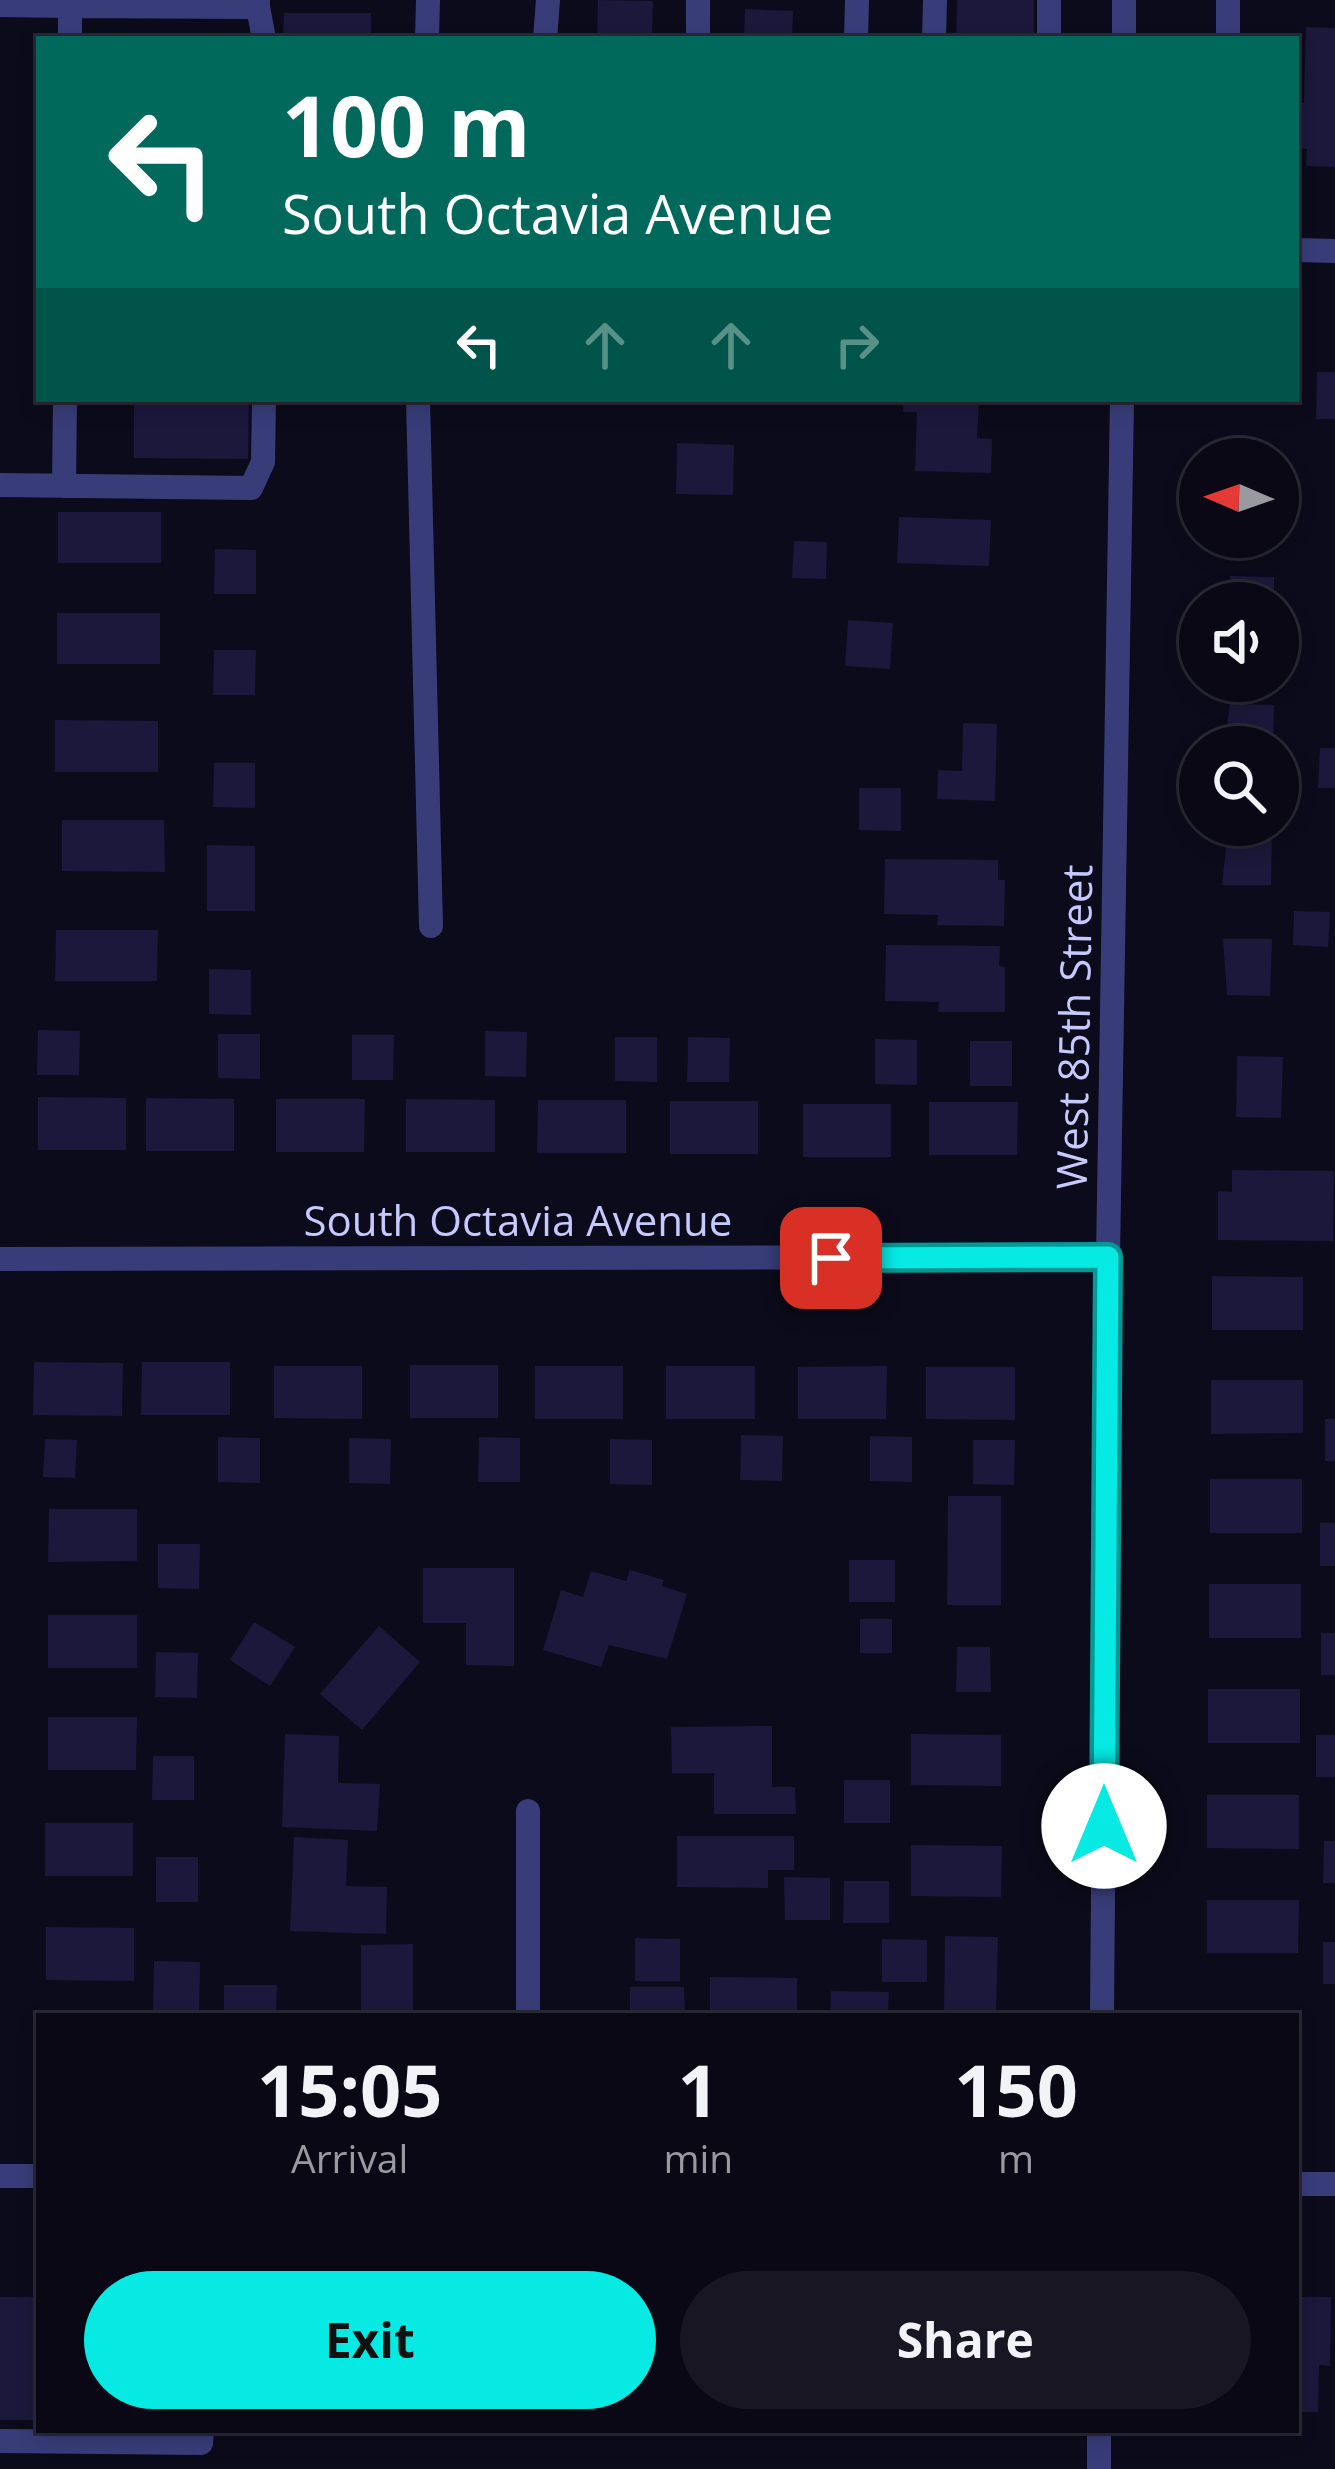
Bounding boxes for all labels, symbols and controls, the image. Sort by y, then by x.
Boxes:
text: 100 m [282,67,530,182]
icon: left [84,84,240,240]
text: South Octavia Avenue [282,176,833,250]
icon: left [446,312,512,378]
icon: ahead [572,312,638,378]
icon: ahead [698,312,764,378]
icon: right [824,312,890,378]
north arrow [1179,438,1299,558]
map controls [1179,438,1299,846]
button: sound [1179,582,1299,702]
button: search [1179,726,1299,846]
street label: West 85th Street [1042,864,1104,1190]
street label: South Octavia Avenue [304,1191,732,1248]
pin [780,1207,882,1309]
icon: arrive [798,1225,864,1291]
position arrow [1041,1763,1167,1889]
text: 15:05 [257,2040,442,2138]
text: 1 [678,2040,719,2138]
text: 150 [954,2040,1078,2138]
text: Arrival [291,2131,408,2184]
text: min [663,2131,733,2184]
text: m [998,2131,1034,2184]
button: Exit [84,2271,656,2409]
button: Share [680,2271,1251,2409]

